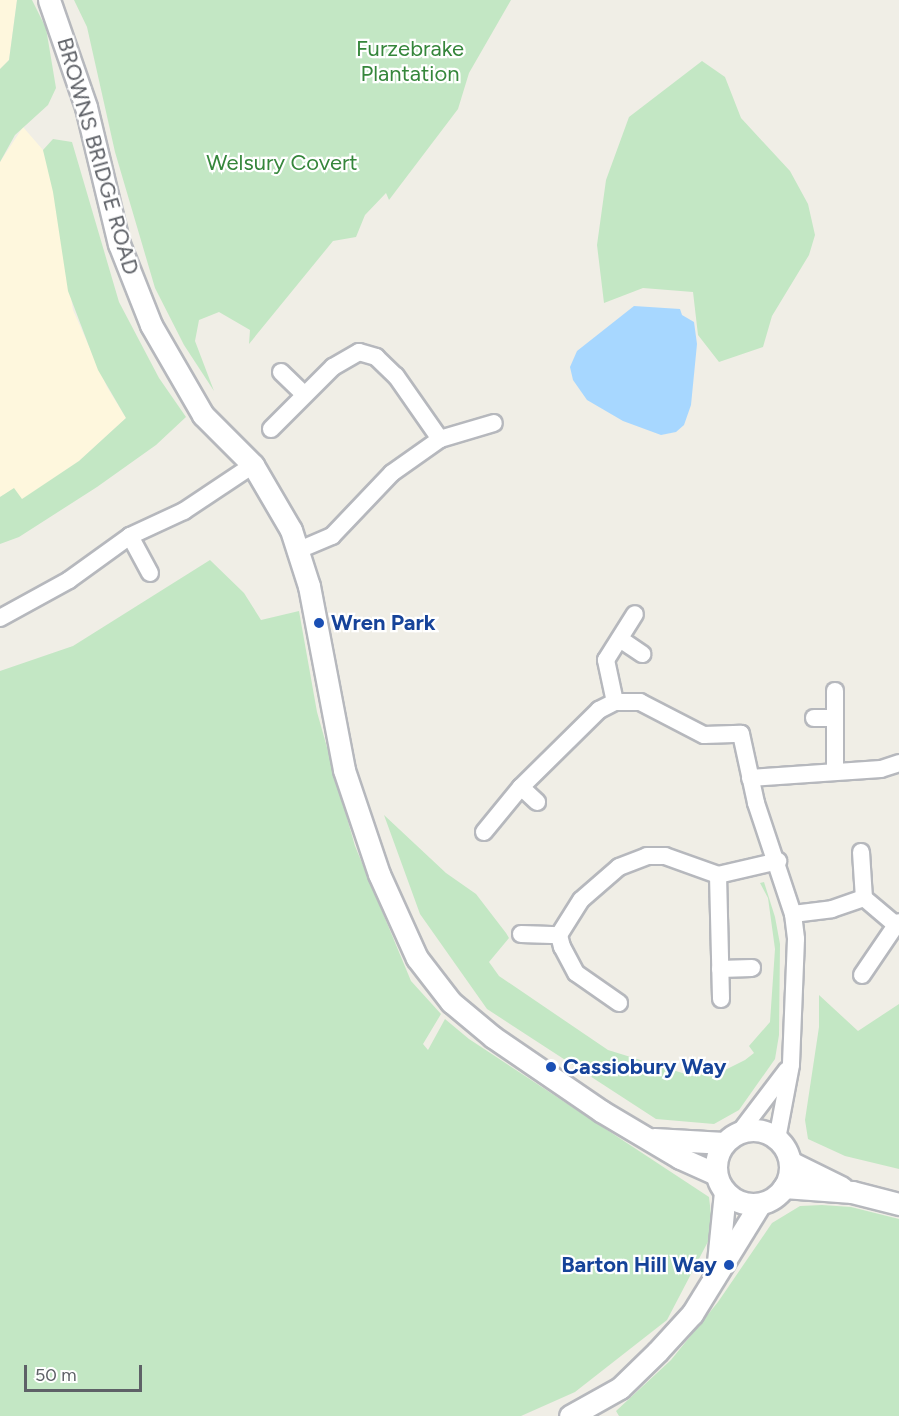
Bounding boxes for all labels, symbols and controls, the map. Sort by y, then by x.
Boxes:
street label: BROWNS BRIDGE ROAD [51,34,145,278]
park label: Furzebrake Plantation [356,35,464,86]
park label: Welsury Covert [206,150,358,176]
place label: Wren Park [331,610,436,636]
marker: Wren Park [312,616,326,630]
place label: Cassiobury Way [563,1054,726,1080]
marker: Cassiobury Way [544,1060,558,1074]
place label: Barton Hill Way [561,1252,717,1278]
marker: Barton Hill Way [722,1258,736,1272]
scale bar [27,1353,146,1391]
text: 50 m [35,1364,77,1386]

